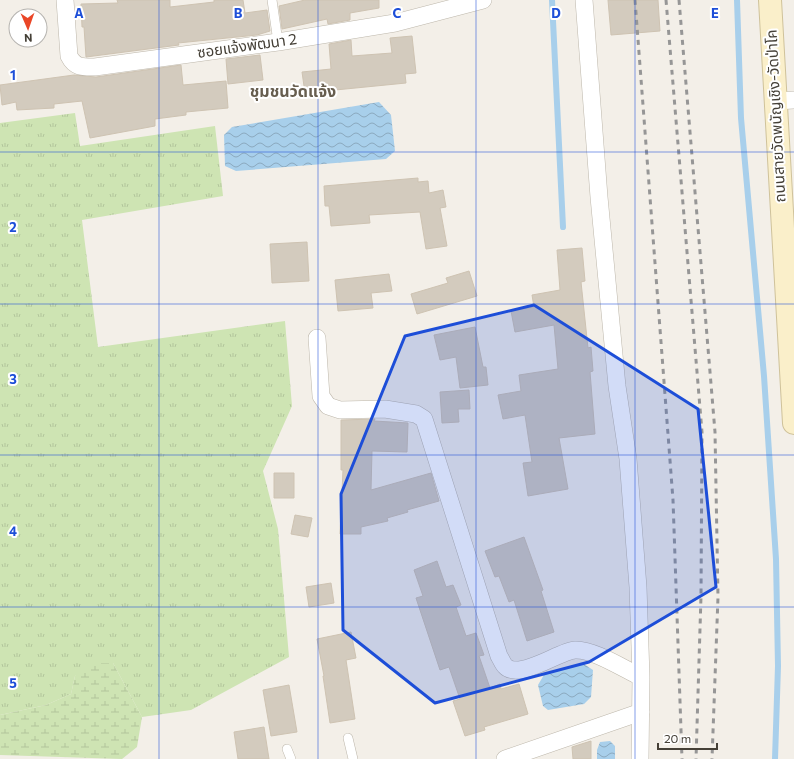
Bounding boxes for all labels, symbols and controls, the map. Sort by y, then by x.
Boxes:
text: A [74,5,84,21]
text: B [234,5,243,21]
text: C [393,5,402,21]
text: D [551,5,561,21]
text: E [711,5,719,21]
north arrow [8,8,48,48]
street label: ซอยแจ้งพัฒนา 2 [196,29,298,61]
street label: ถนนสายวัดพนัญเชิง-วัดป่าโค [761,29,789,203]
text: N [24,32,33,45]
text: 1 [10,67,16,83]
district label: ชุมชนวัดแจ้ง [250,81,336,101]
text: 2 [9,219,17,235]
text: 3 [9,371,17,387]
text: 4 [9,523,17,539]
text: 5 [9,675,17,691]
scale bar [658,725,717,751]
text: 20 m [664,731,691,745]

